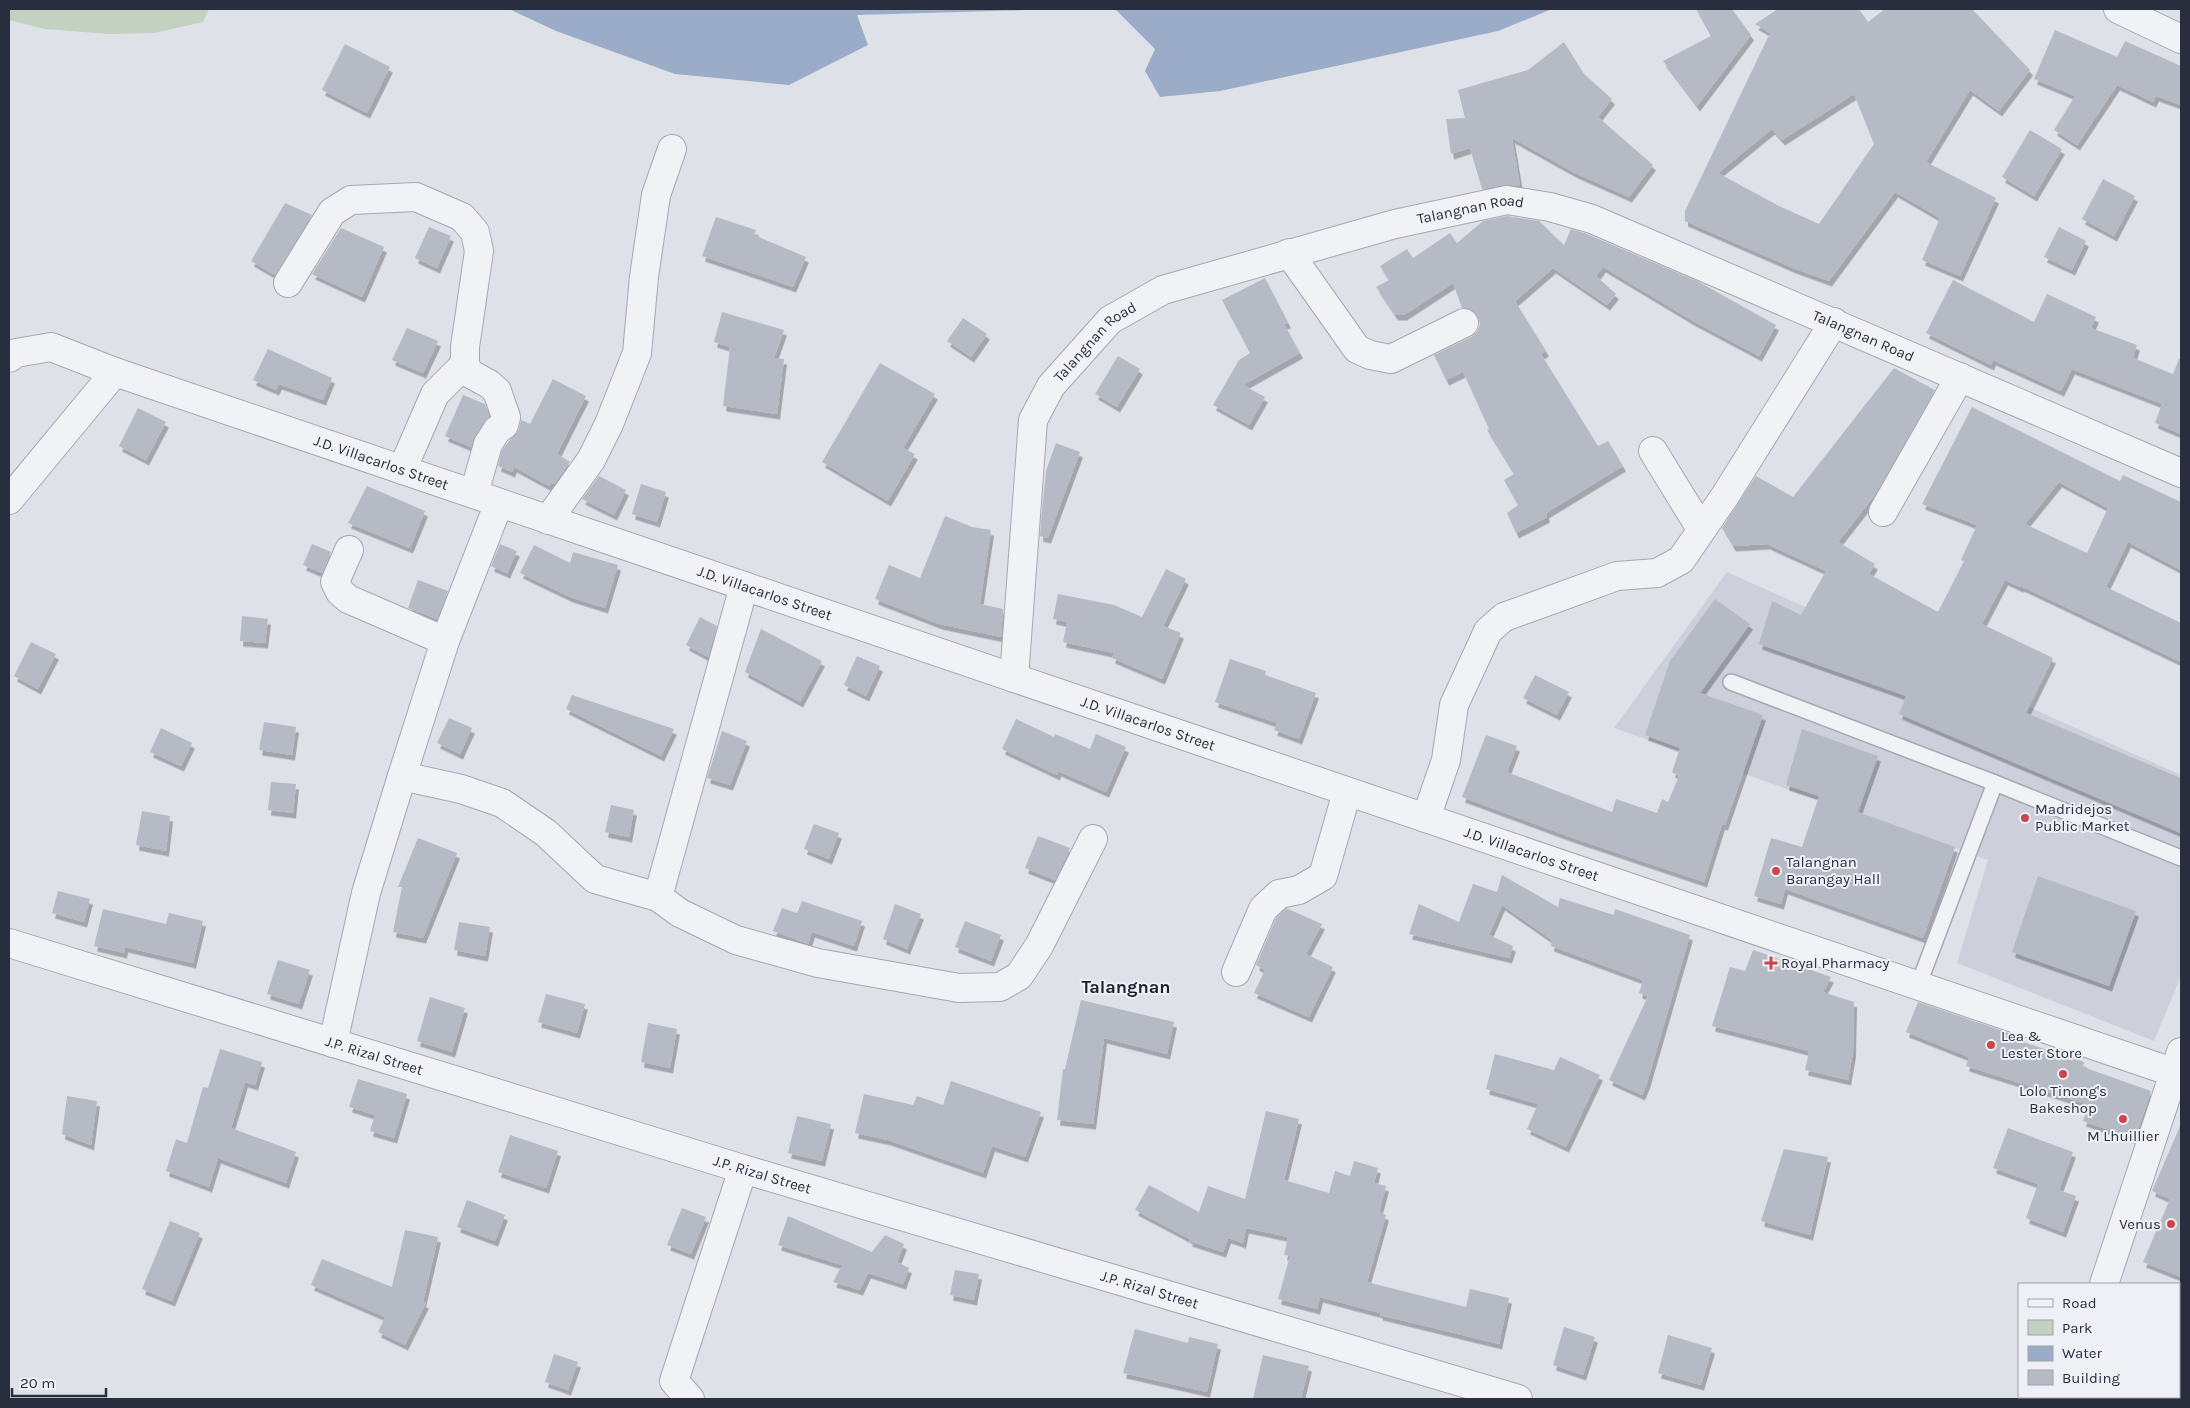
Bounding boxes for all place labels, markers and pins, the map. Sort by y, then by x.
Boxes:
place label: Madridejos Public Market [2035,800,2130,835]
marker: Madridejos Public Market [2019,812,2031,824]
place label: Talangnan Barangay Hall [1786,853,1880,888]
marker: Talangnan Barangay Hall [1770,865,1782,877]
place label: Royal Pharmacy [1781,954,1889,972]
marker: Royal Pharmacy [1765,957,1777,969]
place label: Lea & Lester Store [2001,1027,2082,1062]
marker: Lea & Lester Store [1985,1039,1997,1051]
marker: Lolo Tinong's Bakeshop [2057,1068,2069,1080]
place label: Lolo Tinong's Bakeshop [2019,1082,2107,1117]
marker: M Lhuillier [2117,1113,2129,1125]
place label: M Lhuillier [2087,1127,2160,1145]
place label: Venus [2119,1215,2161,1233]
marker: Venus [2165,1218,2177,1230]

